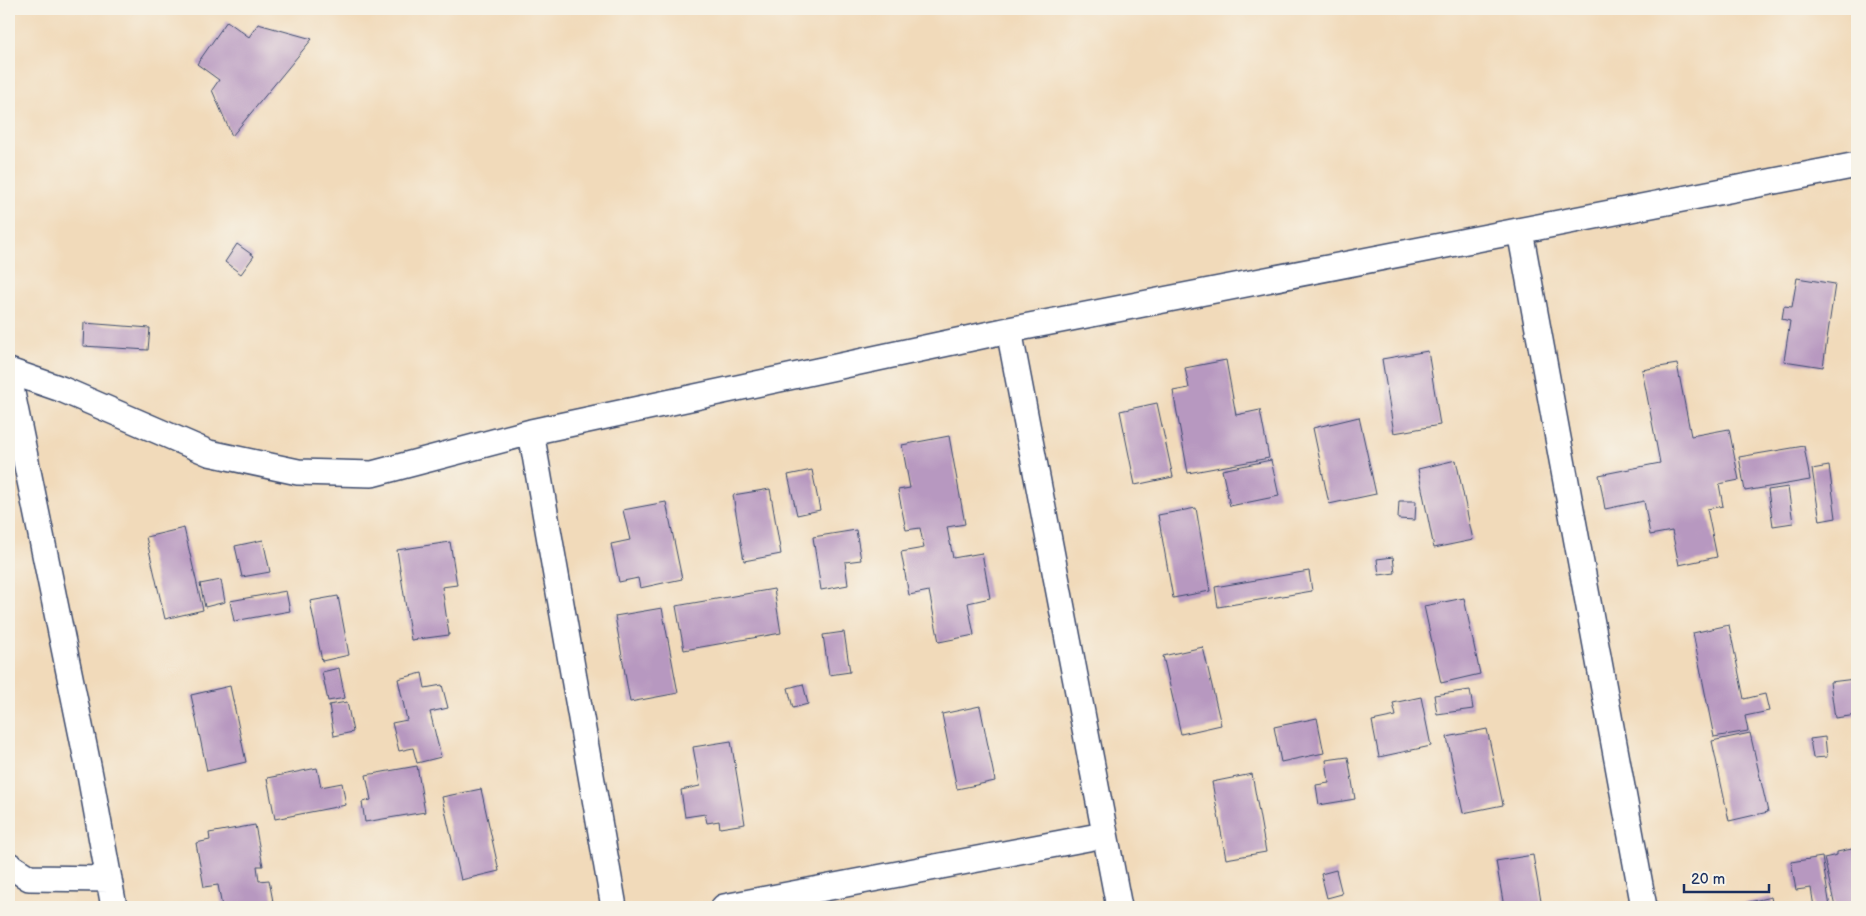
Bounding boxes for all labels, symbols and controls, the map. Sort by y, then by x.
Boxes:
scale bar [1684,861,1768,893]
text: 20 m [1691,870,1725,889]

